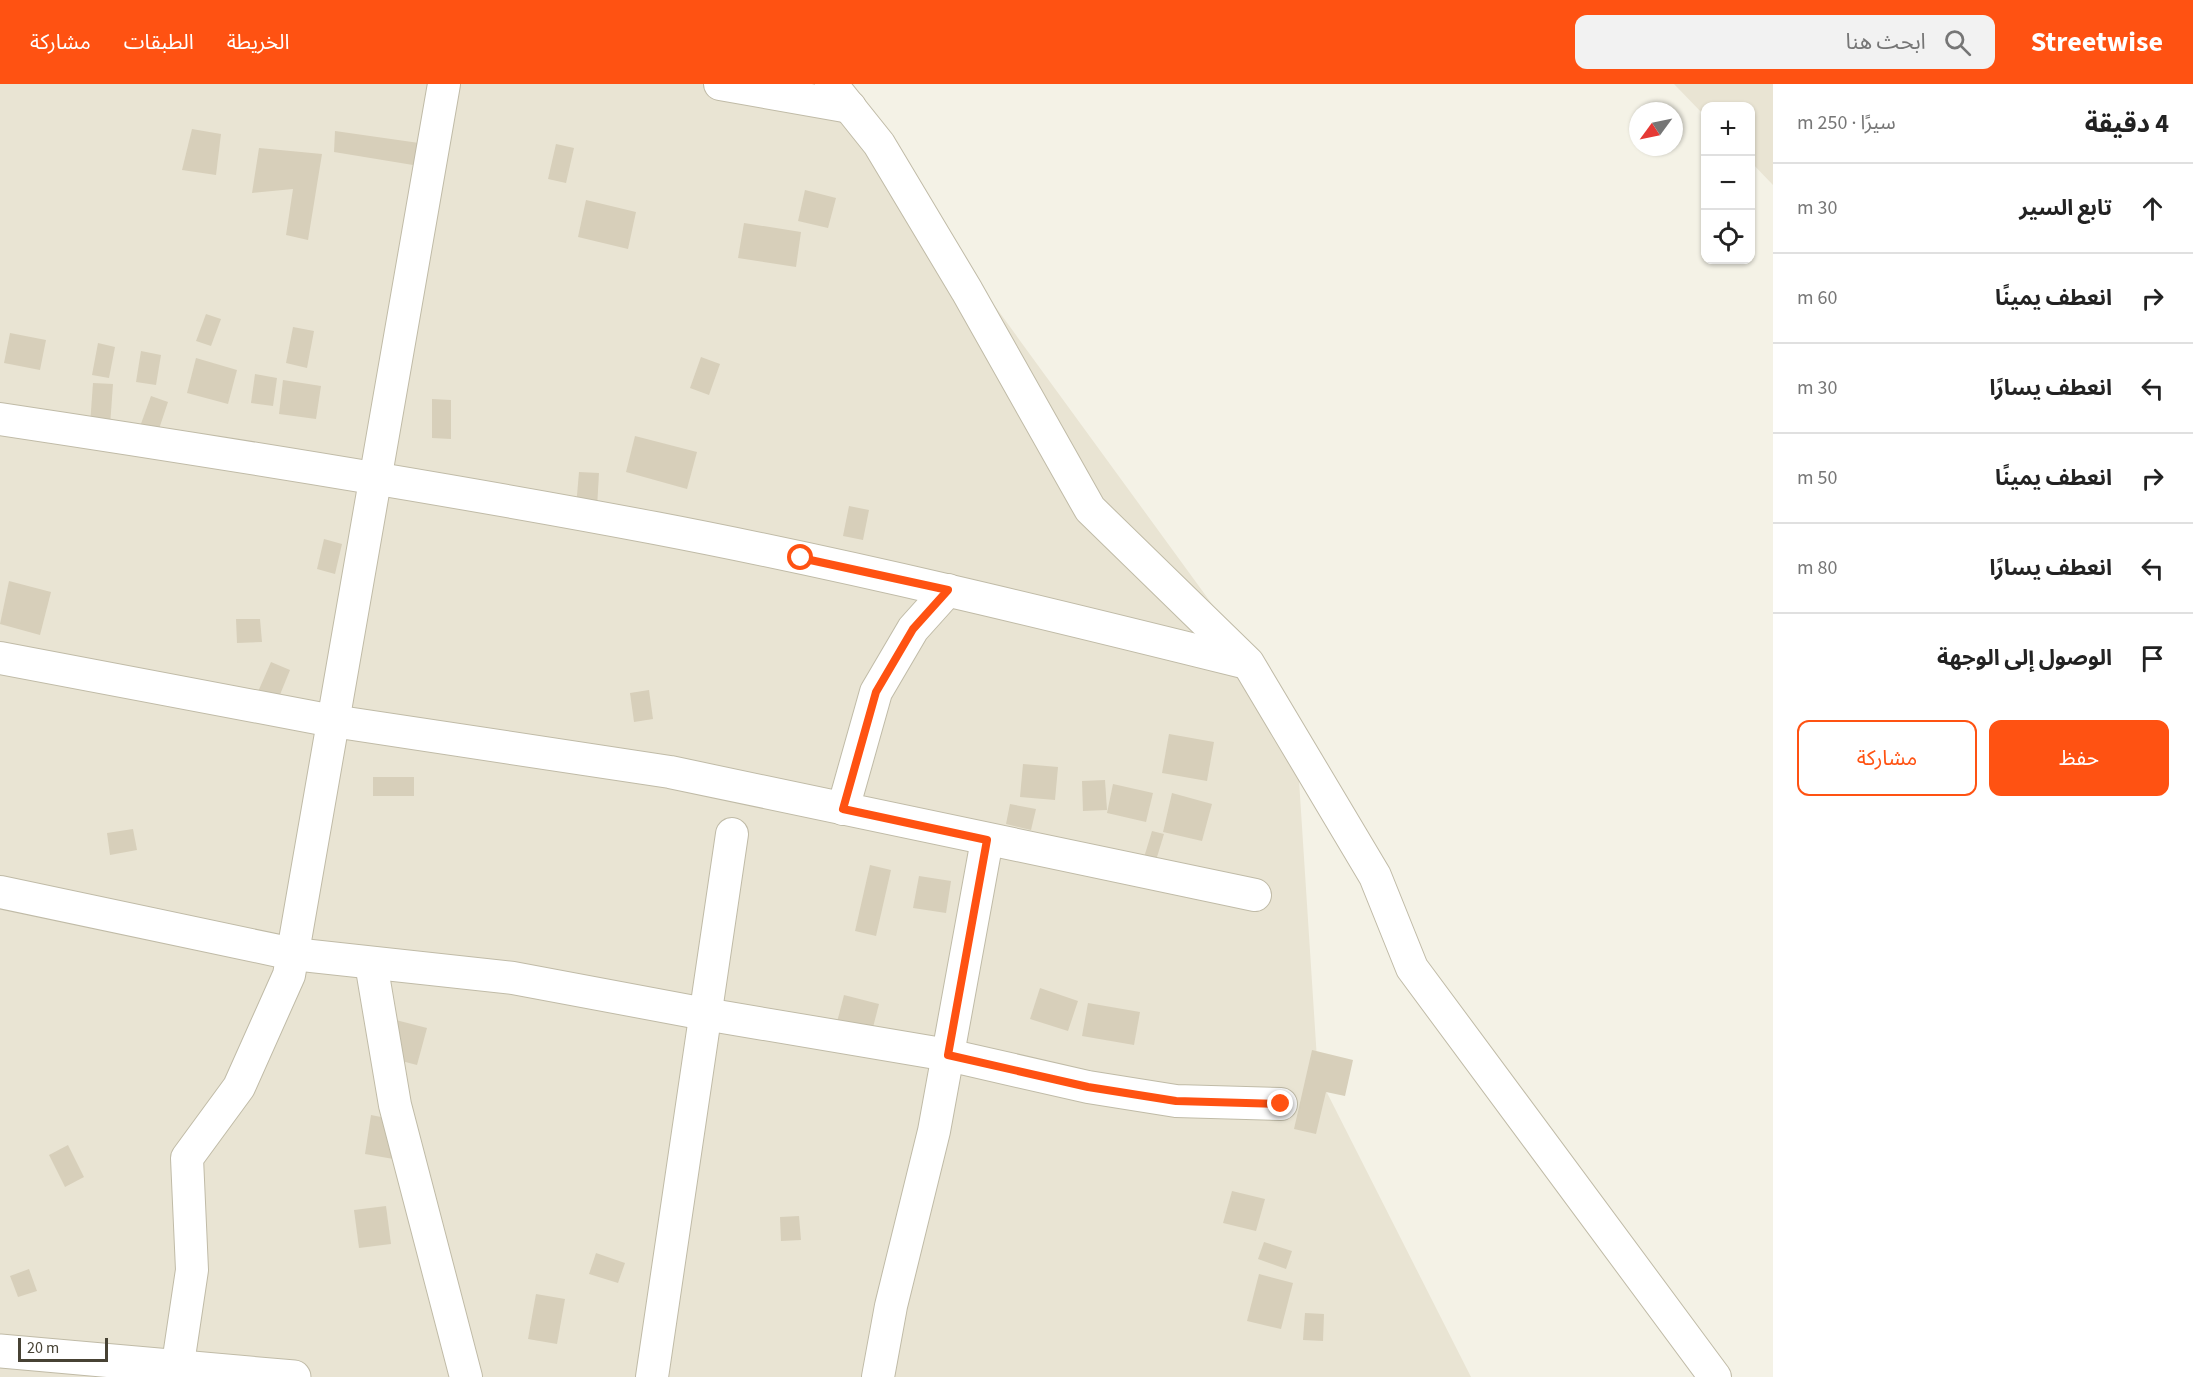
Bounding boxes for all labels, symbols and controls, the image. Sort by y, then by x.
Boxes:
search box [1575,15,1995,69]
text: Streetwise [2031,22,2163,62]
text: ابحث هنا [1846,26,1926,58]
icon: search [1941,26,1974,59]
text: مشاركة [30,27,91,57]
text: الطبقات [124,27,194,57]
text: الخريطة [227,27,290,57]
north arrow [1629,102,1683,156]
map controls [1701,102,1755,264]
button: + [1701,102,1755,156]
text: 4 دقيقة [2085,105,2169,142]
text: سيرًا · 250 m [1797,109,1896,137]
button: − [1701,156,1755,210]
text: تابع السير [2019,192,2112,224]
icon: ahead [2136,192,2169,225]
text: 30 m [1797,194,1837,222]
button: locate [1701,210,1755,264]
text: انعطف يمينًا [1995,282,2112,314]
icon: right [2136,282,2169,315]
text: 60 m [1797,284,1837,312]
text: انعطف يسارًا [1989,372,2112,404]
icon: left [2136,372,2169,405]
text: 30 m [1797,374,1837,402]
text: انعطف يمينًا [1995,462,2112,494]
icon: right [2136,462,2169,495]
text: 50 m [1797,464,1837,492]
route start [787,544,813,570]
text: انعطف يسارًا [1989,552,2112,584]
icon: left [2136,552,2169,585]
text: 80 m [1797,554,1837,582]
text: الوصول إلى الوجهة [1937,642,2112,674]
icon: arrive [2136,642,2169,675]
button: مشاركة [1797,720,1977,796]
button: حفظ [1989,720,2169,796]
route end [1267,1090,1293,1116]
scale bar [18,1335,108,1362]
text: 20 m [27,1337,59,1359]

